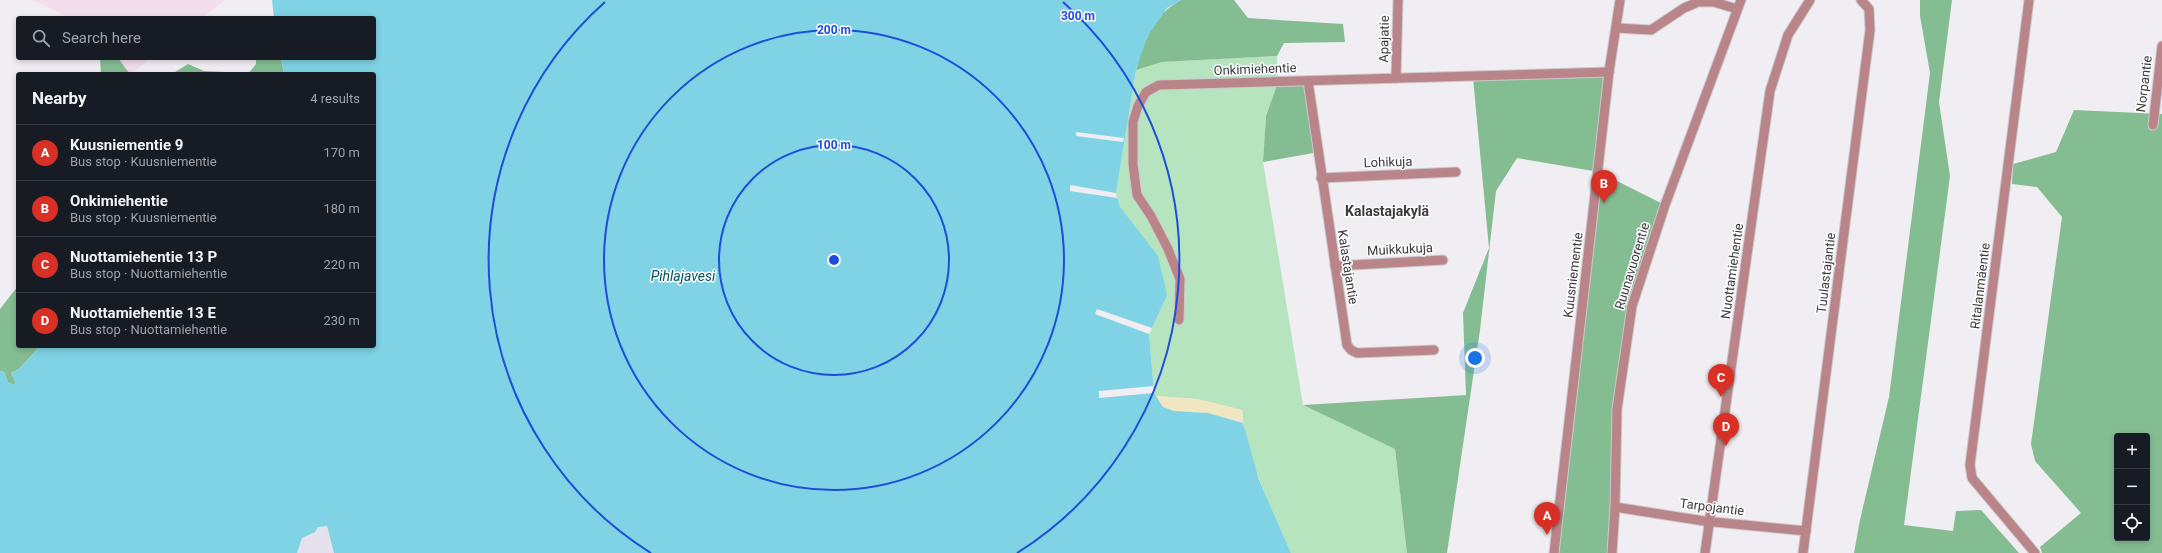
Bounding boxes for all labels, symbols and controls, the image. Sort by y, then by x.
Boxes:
text: 300 m [1061,9,1095,23]
street label: Apajatie [1376,15,1392,63]
search box [16,16,376,60]
text: 200 m [817,23,851,37]
icon: search [30,27,52,49]
text: Search here [62,29,141,47]
street label: Norpantie [2133,55,2155,113]
street label: Onkimiehentie [1213,60,1297,78]
text: Nearby [32,88,87,108]
text: 4 results [310,91,360,106]
text: Kuusniementie 9 [70,136,183,154]
text: 100 m [817,138,851,152]
text: A [41,145,49,160]
text: 170 m [323,145,360,160]
text: Bus stop · Kuusniementie [70,154,217,169]
street label: Lohikuja [1363,154,1413,170]
pin: B [1591,170,1617,203]
text: Onkimiehentie [70,192,168,210]
text: B [41,201,49,216]
text: 180 m [323,201,360,216]
district label: Kalastajakylä [1345,203,1429,219]
text: Bus stop · Kuusniementie [70,210,217,225]
street label: Ruunavuorentie [1612,221,1652,311]
street label: Nuottamiehentie [1718,222,1746,320]
street label: Kalastajantie [1335,229,1361,305]
street label: Kuusniementie [1560,231,1586,319]
street label: Tuulastajantie [1814,232,1838,314]
street label: Muikkukuja [1367,240,1433,258]
street label: Ritalanmäentie [1967,242,1993,330]
text: Nuottamiehentie 13 P [70,248,217,266]
centre of rings [827,253,841,267]
text: C [41,257,49,272]
text: 220 m [323,257,360,272]
text: Bus stop · Nuottamiehentie [70,266,227,281]
water label: Pihlajavesi [651,268,716,284]
text: Nuottamiehentie 13 E [70,304,216,322]
text: D [41,313,49,328]
text: 230 m [323,313,360,328]
text: Bus stop · Nuottamiehentie [70,322,227,337]
your location [1465,348,1485,368]
pin: C [1708,364,1734,397]
pin: D [1713,413,1739,446]
map controls [2114,433,2150,541]
button: + [2114,433,2150,469]
button: − [2114,469,2150,505]
street label: Tarpojantie [1679,496,1745,518]
pin: A [1534,502,1560,535]
button: locate [2114,505,2150,541]

